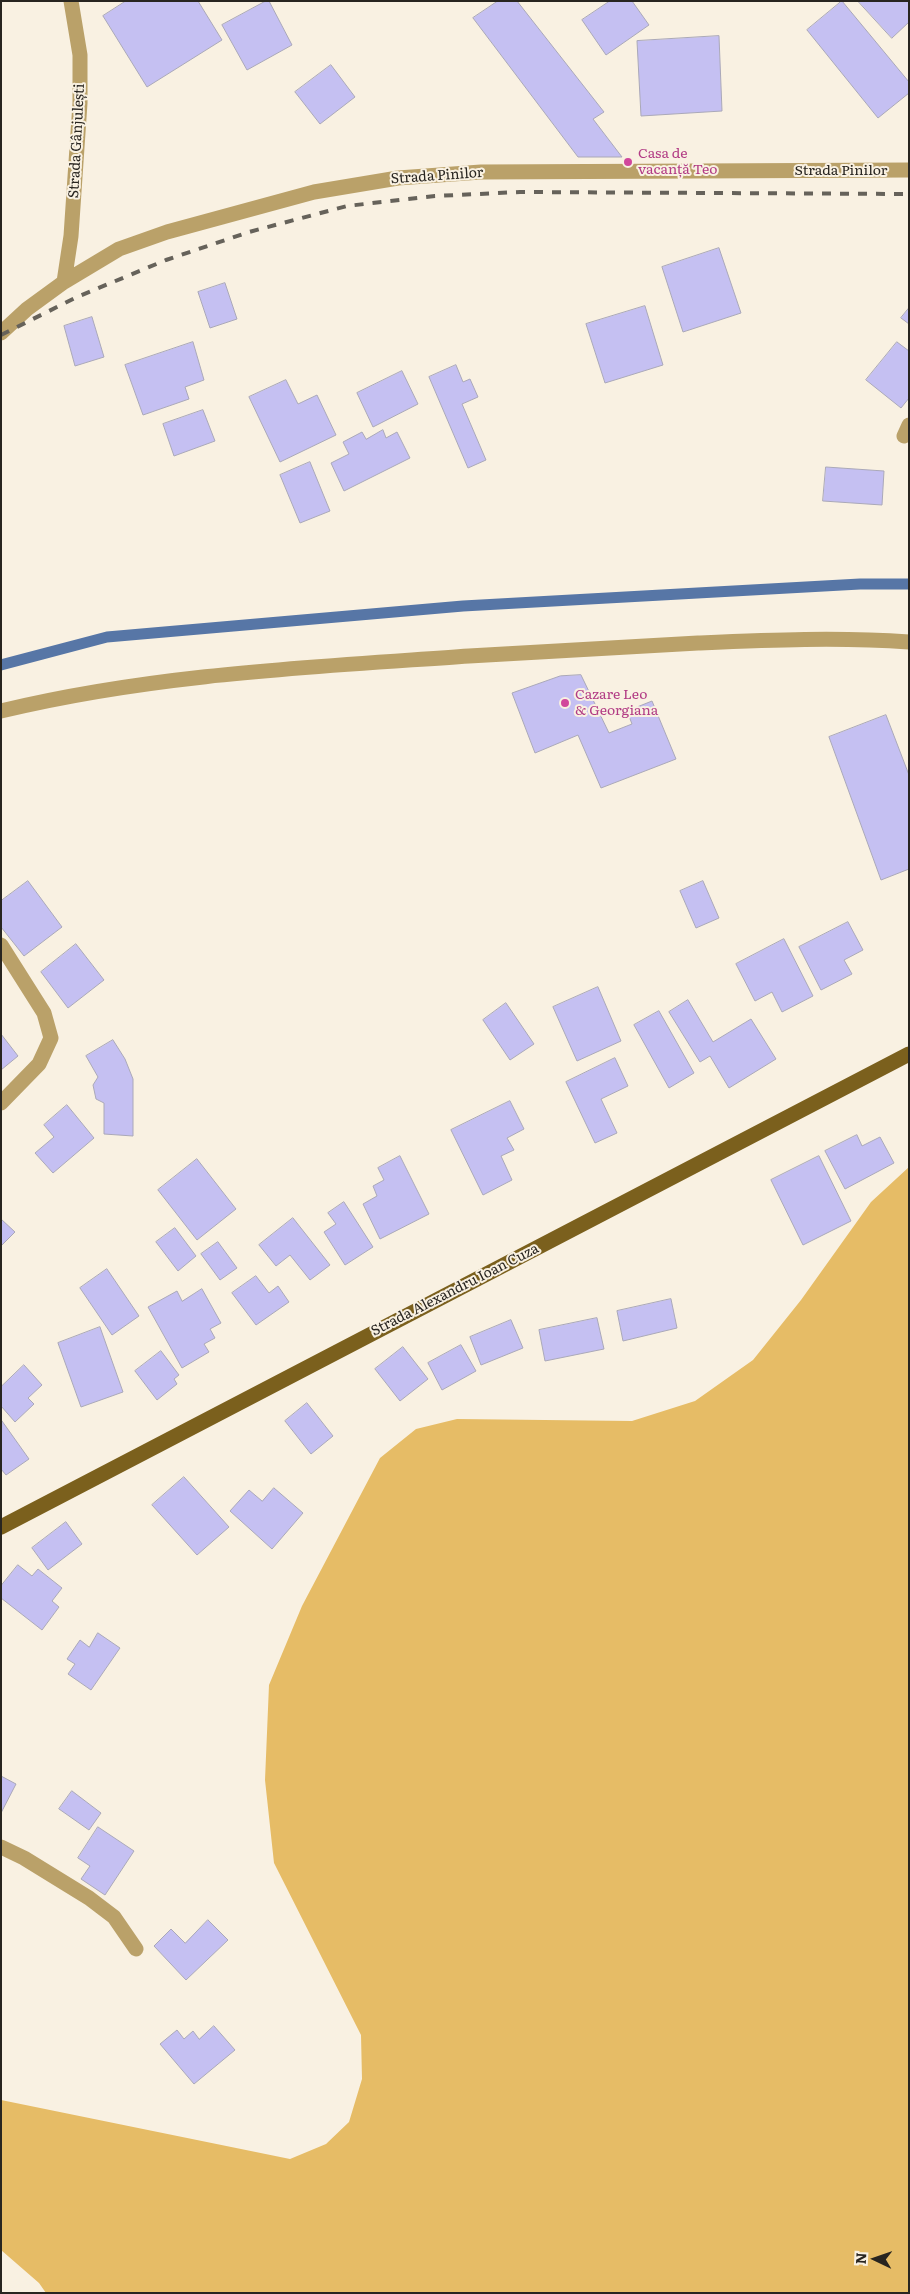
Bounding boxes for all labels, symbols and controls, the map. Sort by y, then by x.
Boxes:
street label: Strada Gânjulești [66,83,88,199]
place label: Casa de vacanță Teo [638,146,717,178]
marker: Casa de vacanță Teo [622,156,634,168]
street label: Strada Pinilor [795,163,887,179]
street label: Strada Pinilor [390,164,484,188]
place label: Cazare Leo & Georgiana [575,687,658,720]
marker: Cazare Leo & Georgiana [559,697,571,709]
street label: Strada Alexandru Ioan Cuza [368,1240,542,1340]
north arrow [850,2234,900,2284]
text: N [850,2252,870,2265]

